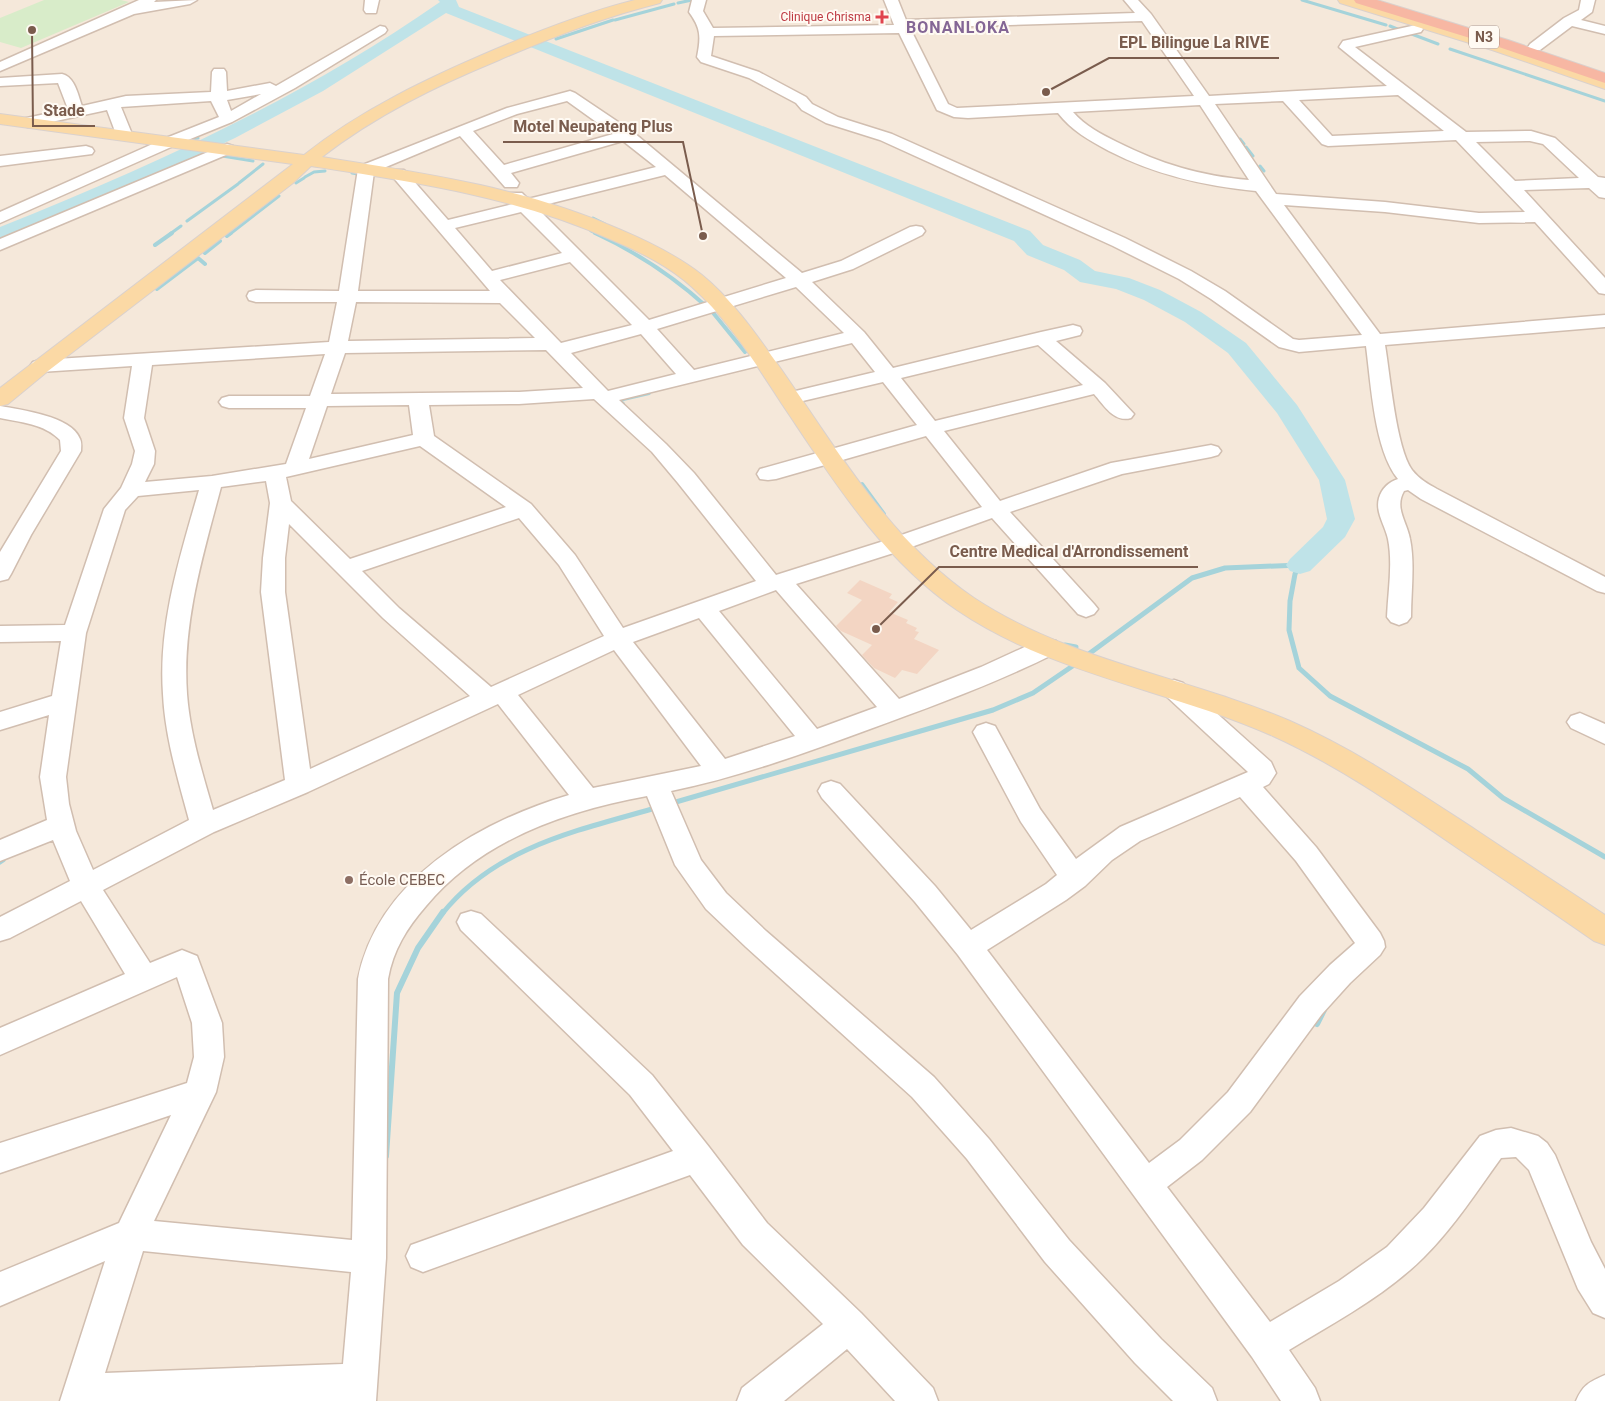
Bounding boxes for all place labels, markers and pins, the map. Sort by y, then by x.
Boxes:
place label: Clinique Chrisma [780,10,871,24]
marker: Clinique Chrisma [875,10,889,24]
callout: EPL Bilingue La RIVE [1109,27,1279,58]
callout: Stade [33,95,95,126]
callout: Motel Neupateng Plus [503,111,683,142]
callout: Centre Medical d'Arrondissement [939,536,1198,567]
place label: École CEBEC [359,871,445,889]
marker: École CEBEC [343,874,355,886]

